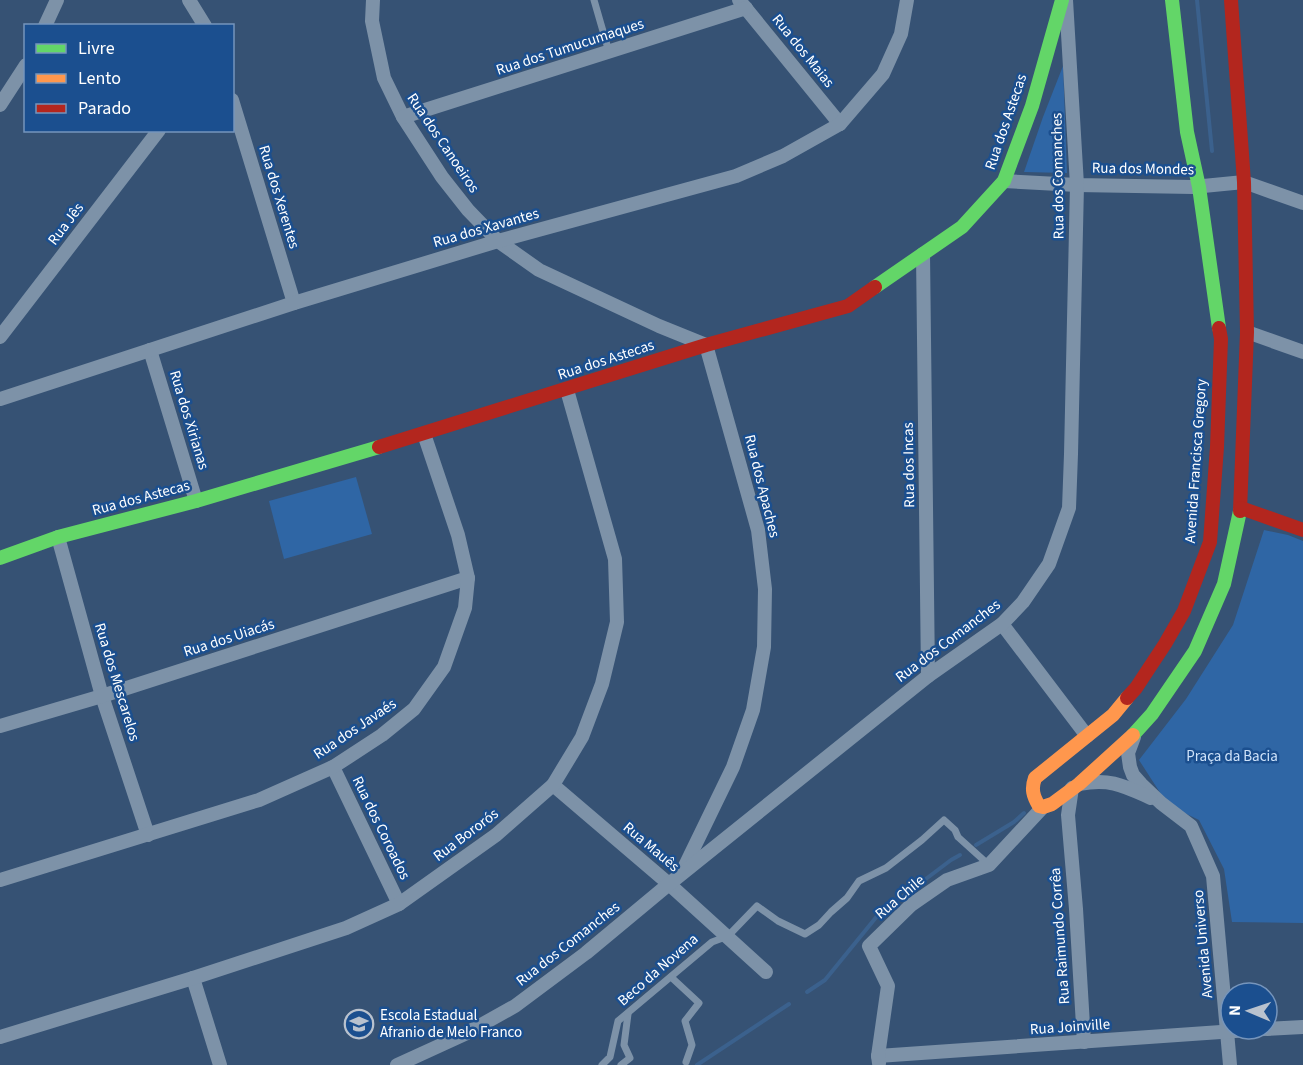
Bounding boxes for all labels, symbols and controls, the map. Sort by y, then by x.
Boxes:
street label: Rua dos Maias [767,10,839,92]
street label: Rua dos Tumucumaques [493,13,647,81]
legend [24,24,234,132]
text: Livre [78,36,115,61]
text: Lento [78,66,121,91]
street label: Rua dos Astecas [980,71,1032,173]
street label: Rua dos Canoeiros [402,89,484,197]
text: Parado [78,96,131,121]
street label: Rua dos Comanches [1046,113,1070,239]
street label: Rua dos Xerentes [253,143,305,251]
street label: Rua dos Mondes [1092,158,1194,180]
street label: Rua Jês [43,198,89,250]
street label: Rua dos Xavantes [431,203,541,253]
street label: Rua dos Astecas [555,335,657,385]
street label: Rua dos Xirianas [164,368,214,472]
street label: Avenida Francisca Gregory [1180,378,1212,544]
street label: Rua dos Incas [898,422,920,508]
street label: Rua dos Apaches [739,432,785,540]
street label: Rua dos Astecas [90,475,192,521]
street label: Rua dos Comanches [891,595,1005,687]
street label: Rua dos Uiacás [181,613,277,663]
street label: Rua dos Mescarelos [89,620,145,744]
street label: Rua dos Javaés [309,694,401,764]
park label: Praça da Bacia [1186,746,1278,767]
street label: Rua dos Coroados [347,773,415,883]
street label: Rua Bororós [429,803,503,867]
street label: Rua Mauês [618,817,684,877]
street label: Rua Raimundo Corrêa [1045,867,1075,1005]
street label: Rua Chile [871,870,929,924]
street label: Avenida Universo [1188,889,1218,999]
street label: Rua dos Comanches [512,897,624,991]
street label: Beco da Novena [613,929,703,1011]
north arrow [1219,981,1279,1041]
place label: Escola Estadual Afranio de Melo Franco [380,1005,522,1043]
text: N [1224,1005,1246,1016]
school or university icon: Escola Estadual Afranio de Melo Franco [343,1008,375,1040]
street label: Rua Joinville [1029,1014,1111,1040]

